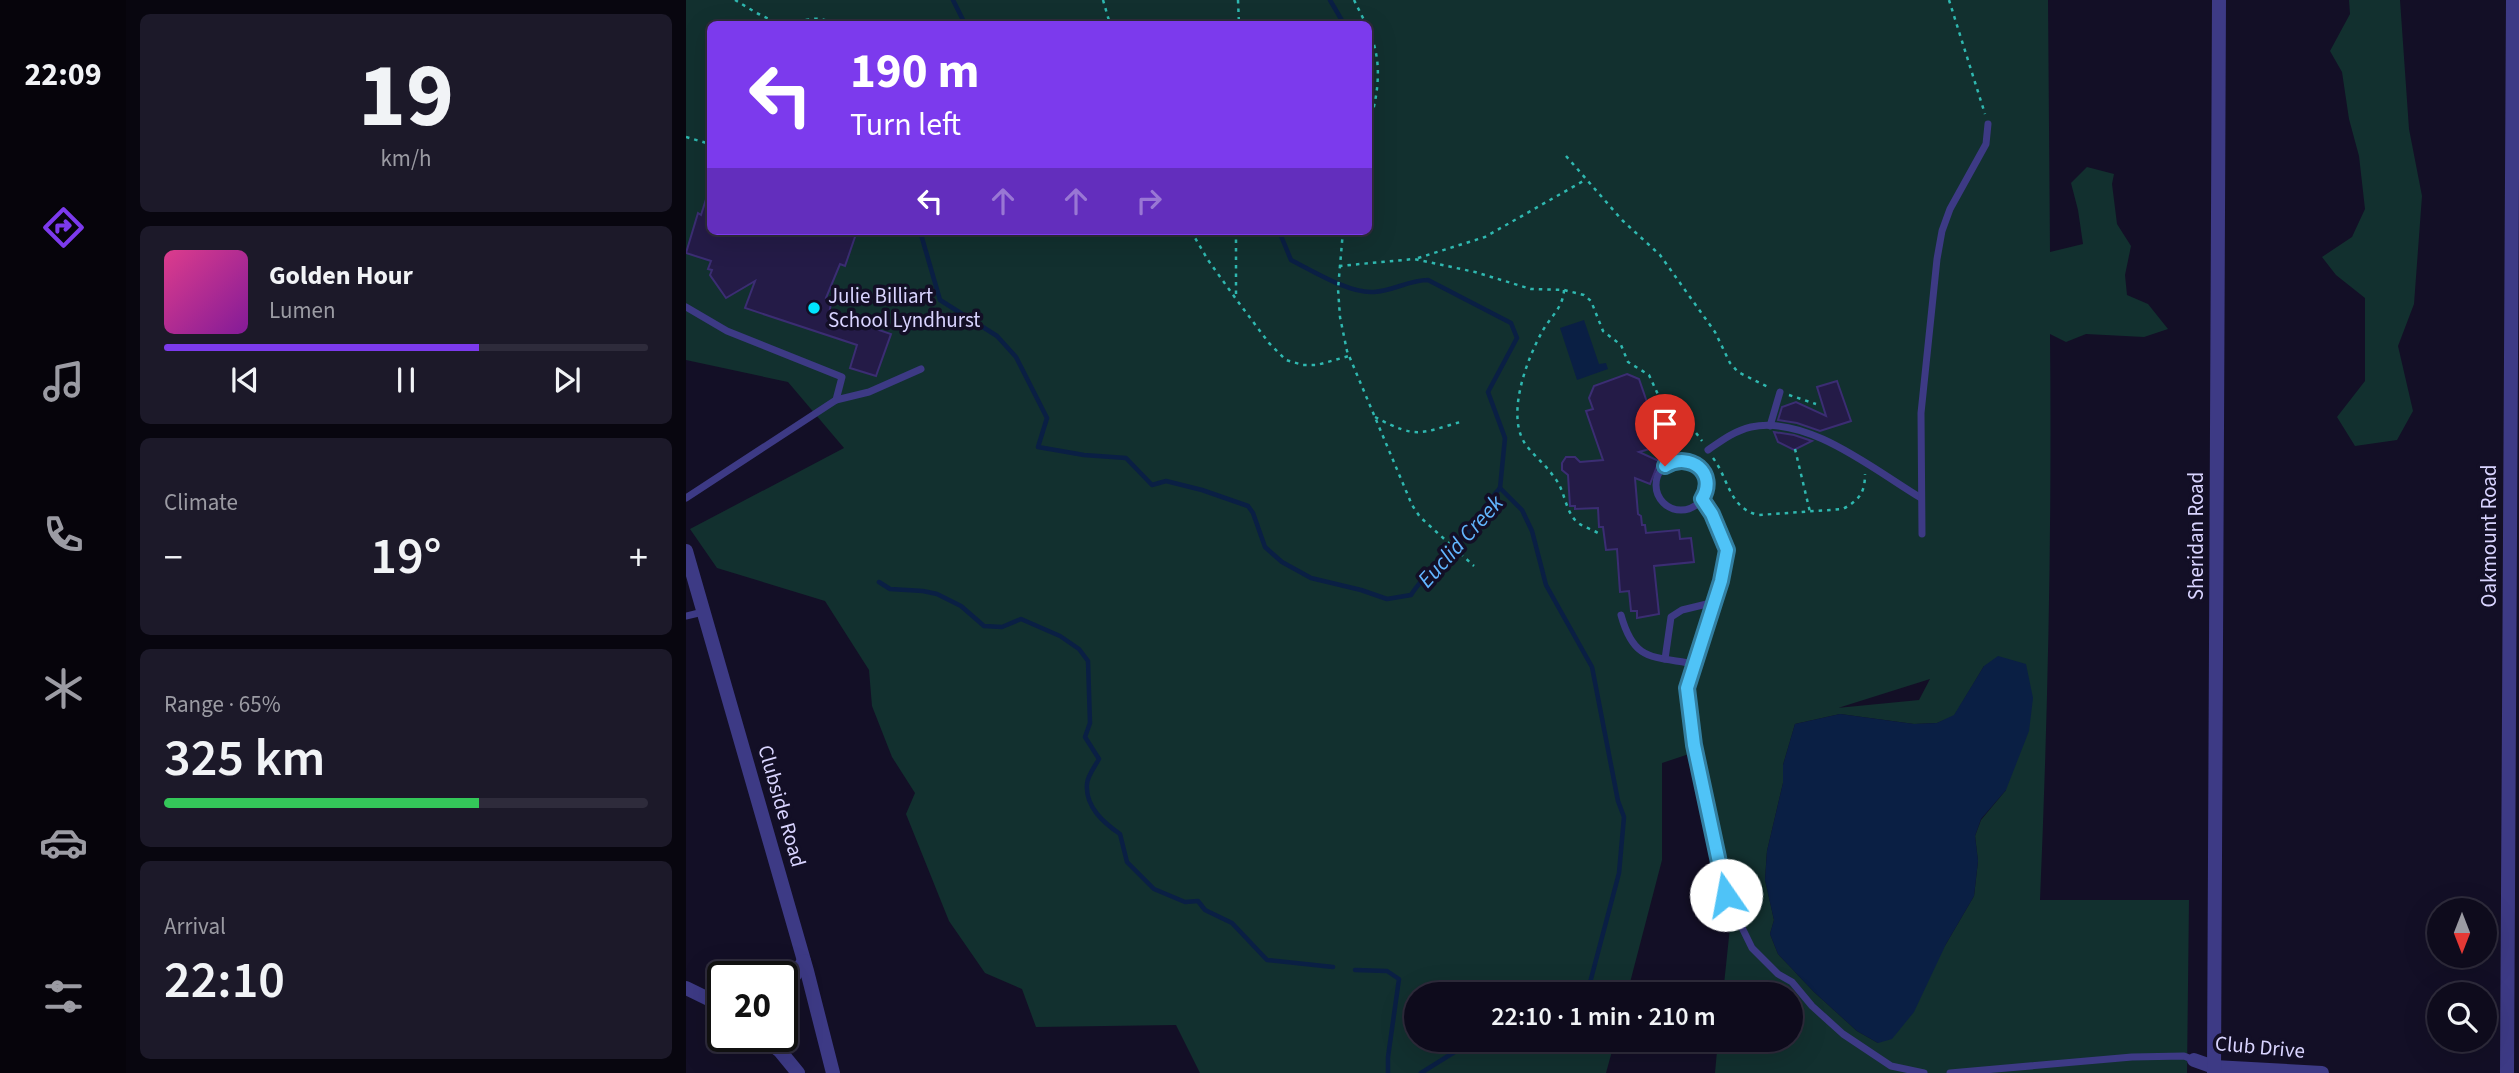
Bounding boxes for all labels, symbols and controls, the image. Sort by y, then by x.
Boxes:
text: 19 [358,32,454,161]
text: 190 m [850,37,979,107]
icon: left [735,49,826,140]
text: 22:09 [24,52,102,98]
text: Turn left [850,102,961,148]
text: km/h [380,142,432,175]
icon: left [911,182,949,220]
icon: ahead [984,182,1022,220]
icon: ahead [1057,182,1095,220]
icon: right [1130,182,1168,220]
icon: directions [39,203,88,252]
text: Golden Hour [269,257,413,294]
place label: Julie Billiart School Lyndhurst [828,281,980,335]
text: Lumen [269,294,336,327]
marker: Julie Billiart School Lyndhurst [806,300,822,316]
icon: music [39,357,88,406]
icon: previous [226,361,264,399]
icon: pause [387,361,425,399]
icon: next [548,361,586,399]
pin [1635,394,1695,466]
icon: arrive [1646,405,1684,443]
street label: Oakmount Road [2474,465,2504,608]
street label: Sheridan Road [2181,472,2211,600]
text: Climate [164,486,238,519]
water label: Euclid Creek [1410,487,1512,595]
icon: phone [39,510,88,559]
text: 19° [370,520,442,594]
text: − [164,531,183,585]
text: + [629,531,648,585]
icon: climate [39,664,88,713]
text: Range · 65% [164,688,281,721]
text: 325 km [164,722,325,796]
street label: Clubside Road [750,741,814,871]
icon: car [39,818,88,867]
position arrow [1689,858,1763,932]
north arrow [2427,898,2497,968]
map controls [2427,898,2497,1052]
text: Arrival [164,910,226,943]
text: 22:10 [164,944,285,1018]
speed limit sign: 20 [707,961,798,1052]
icon: filters [39,972,88,1021]
button: search [2427,982,2497,1052]
text: 22:10 · 1 min · 210 m [1491,998,1716,1035]
street label: Club Drive [2214,1028,2306,1066]

